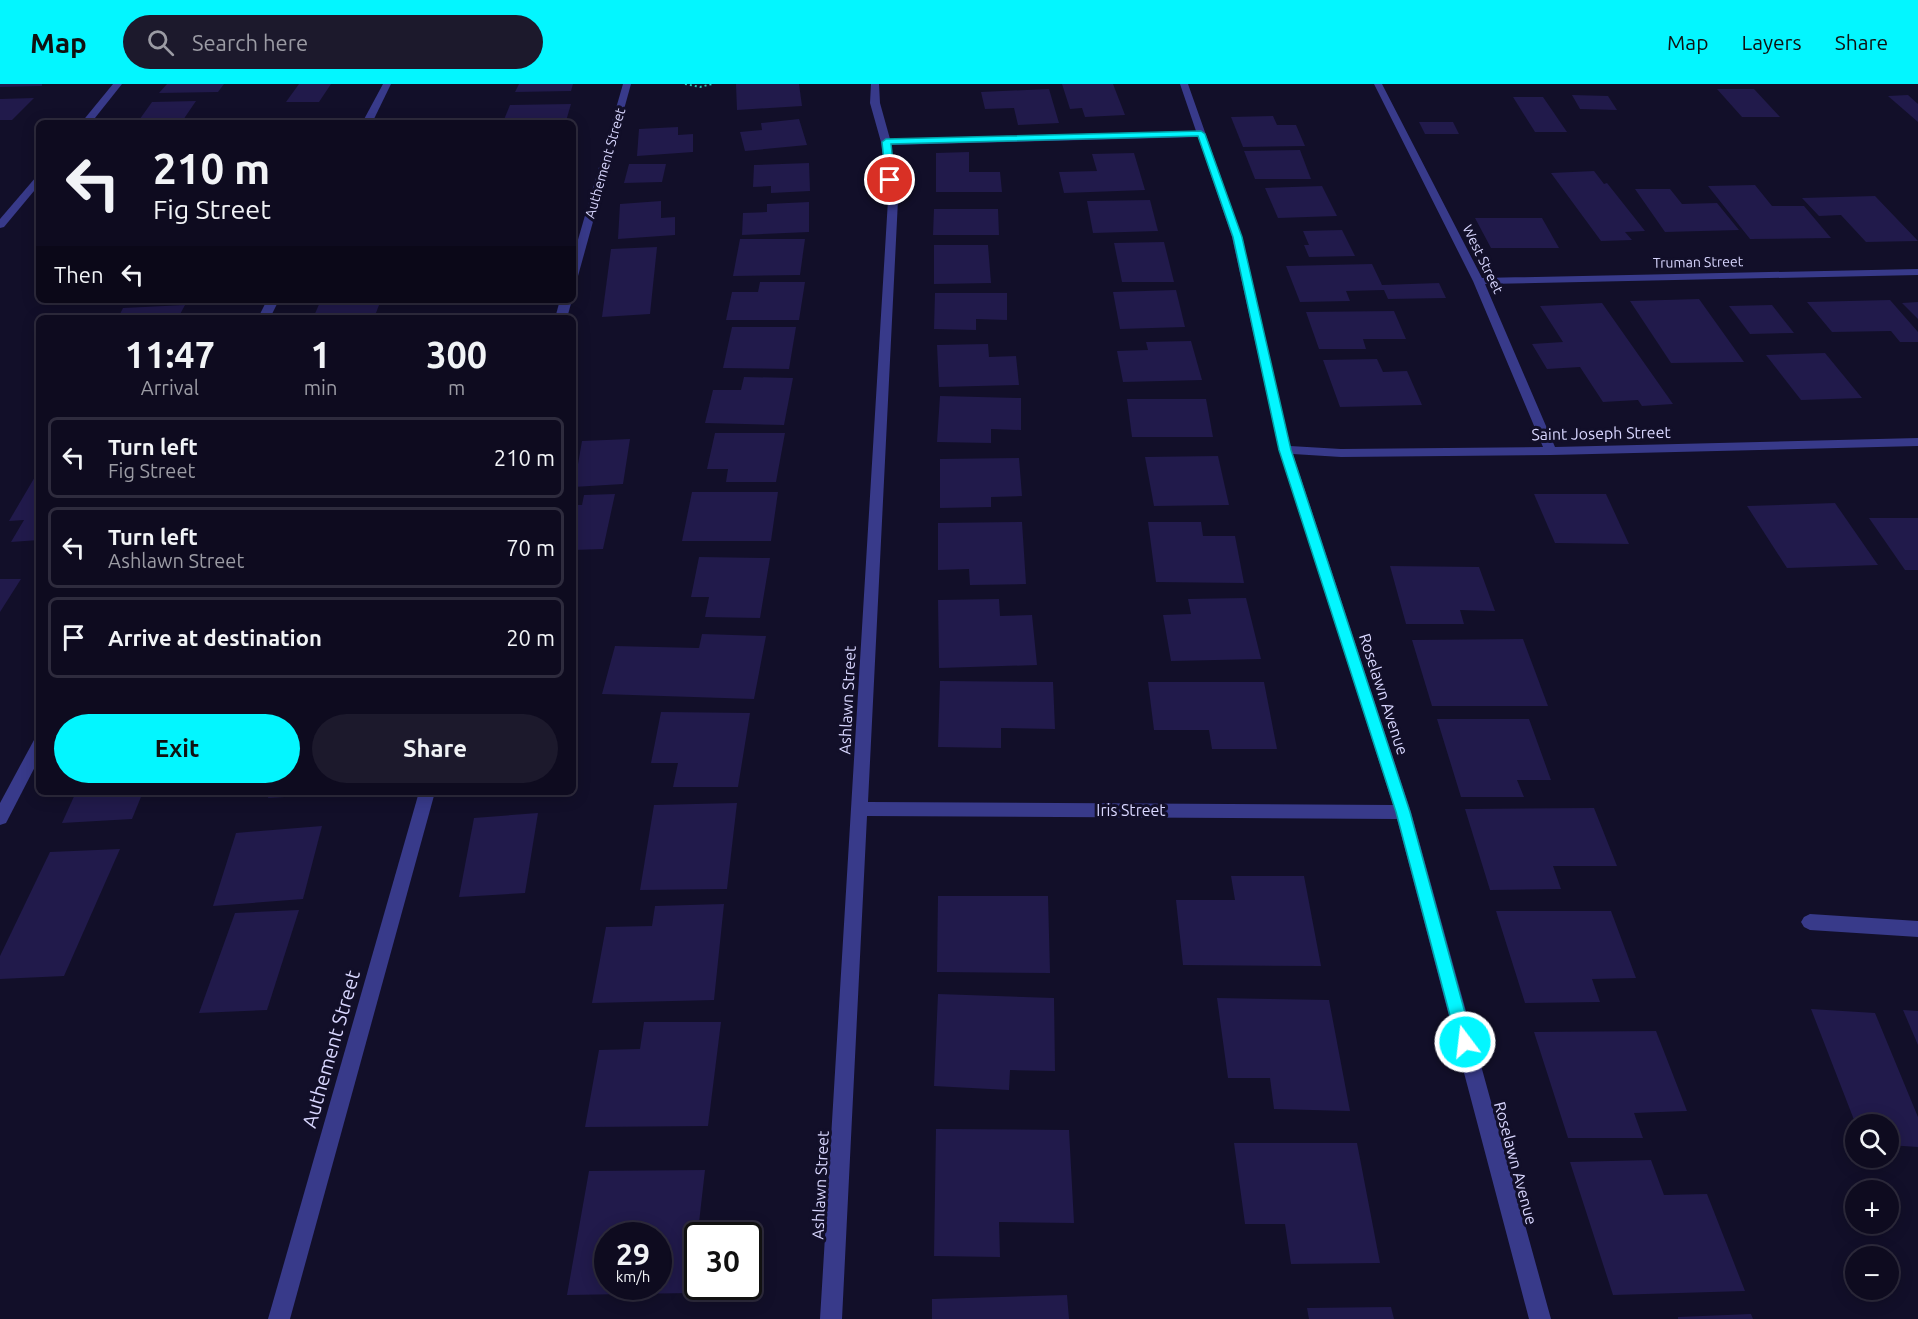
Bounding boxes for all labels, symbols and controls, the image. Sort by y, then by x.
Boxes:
search box [123,15,543,69]
icon: search [144,26,177,59]
text: Map [30,27,87,58]
text: Search here [192,30,308,55]
text: Map [1667,30,1708,54]
text: Layers [1741,30,1802,54]
text: Share [1835,30,1888,54]
street label: Authement Street [582,106,629,220]
icon: left [54,144,132,222]
text: 210 m [153,145,270,192]
pin [864,154,915,205]
icon: arrive [873,163,906,196]
text: Fig Street [153,194,271,224]
street label: West Street [1460,222,1507,296]
street label: Truman Street [1653,253,1744,271]
icon: left [116,258,149,291]
text: Then [54,262,104,287]
text: 11:47 [125,334,215,375]
text: 1 [310,334,331,375]
text: 300 [426,334,487,375]
text: Arrival [141,376,199,399]
text: min [304,376,337,399]
text: m [448,376,465,399]
street label: Saint Joseph Street [1531,423,1672,443]
text: Turn left [108,434,198,459]
icon: left [57,441,90,474]
text: 210 m [494,445,555,470]
text: Fig Street [108,459,195,482]
text: Turn left [108,524,198,549]
icon: left [57,531,90,564]
text: 70 m [506,535,555,560]
text: Ashlawn Street [108,549,244,572]
icon: arrive [57,621,90,654]
text: Arrive at destination [108,625,322,650]
text: 20 m [506,625,555,650]
street label: Roselawn Avenue [1356,631,1412,757]
street label: Ashlawn Street [835,644,859,755]
button: Exit [54,714,300,783]
button: Share [312,714,558,783]
street label: Iris Street [1096,801,1166,819]
street label: Authement Street [297,967,364,1130]
position arrow [1433,1010,1497,1074]
street label: Roselawn Avenue [1491,1100,1541,1226]
map controls [1845,1114,1899,1300]
button: search [1845,1114,1899,1168]
street label: Ashlawn Street [808,1129,832,1240]
button: + [1845,1180,1899,1234]
speed limit sign: 30 [684,1222,762,1300]
text: 29 [616,1237,650,1271]
button: − [1845,1246,1899,1300]
text: km/h [616,1268,650,1285]

